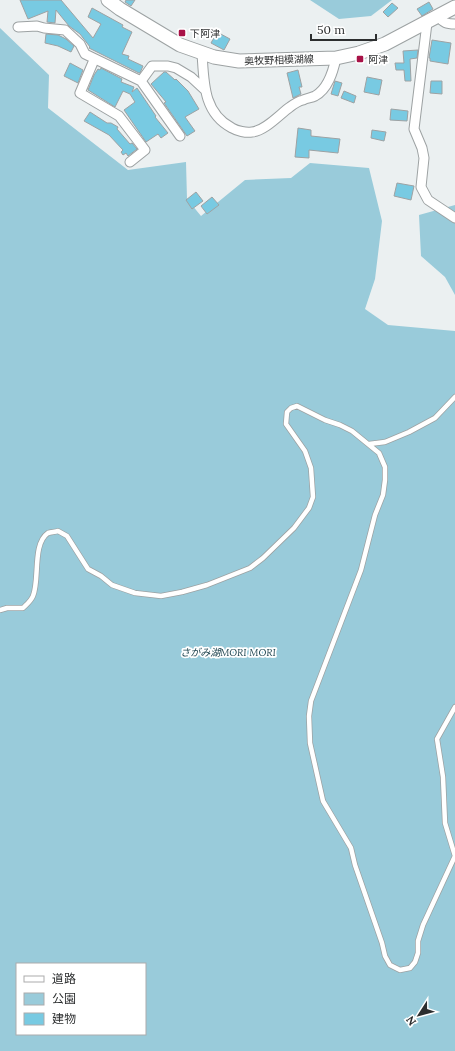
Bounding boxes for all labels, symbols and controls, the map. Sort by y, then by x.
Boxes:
scale bar [311,16,376,42]
text: 50 m [317,22,345,37]
place label: 下阿津 [190,27,220,40]
marker: 下阿津 [177,28,187,38]
street label: 奥牧野相模湖線 [244,52,314,68]
place label: 阿津 [368,53,388,66]
marker: 阿津 [355,54,365,64]
park label: さがみ湖MORI MORI [180,646,276,659]
legend [16,963,146,1035]
text: 道路 [52,971,76,986]
text: 公園 [52,991,76,1006]
north arrow [399,995,439,1035]
text: 建物 [52,1011,76,1026]
text: N [402,1013,419,1028]

